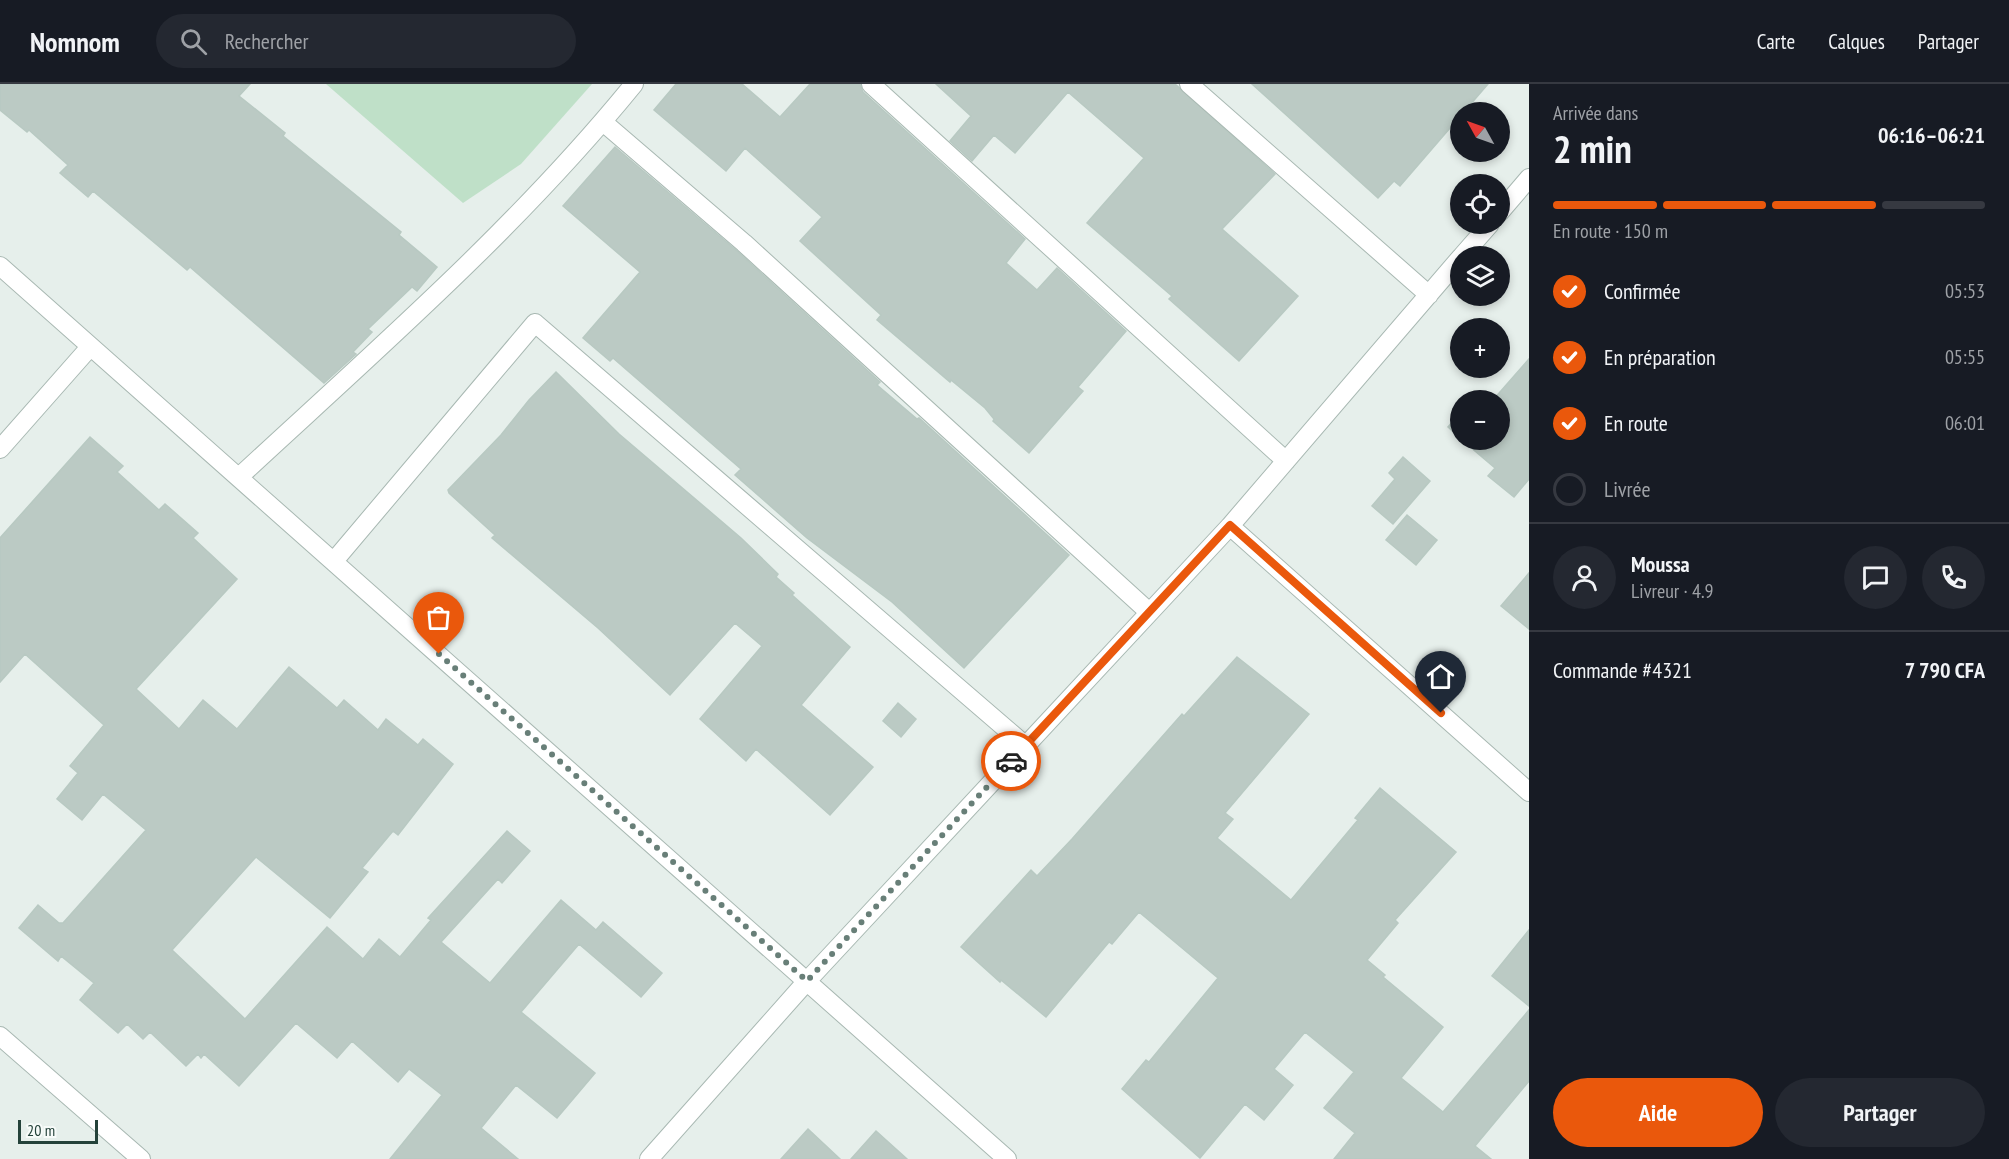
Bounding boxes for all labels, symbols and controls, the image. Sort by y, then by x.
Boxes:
search box [156,14,576,68]
text: Nomnom [30,23,120,60]
icon: search [177,25,210,58]
text: Rechercher [225,27,309,55]
text: Carte [1757,28,1795,55]
text: Calques [1828,28,1885,55]
text: Partager [1918,28,1979,55]
text: Arrivée dans [1553,100,1638,126]
north arrow [1450,102,1510,162]
map controls [1450,102,1510,450]
text: 06:16–06:21 [1878,121,1985,149]
text: 2 min [1553,123,1632,174]
button: locate [1450,174,1510,234]
text: En route · 150 m [1553,218,1668,244]
button: layers [1450,246,1510,306]
icon: check [1553,275,1586,308]
text: Confirmée [1604,277,1681,305]
text: 05:53 [1945,278,1985,304]
button: + [1450,318,1510,378]
icon: check [1553,341,1586,374]
text: En préparation [1604,343,1716,371]
text: 05:55 [1945,344,1985,370]
button: − [1450,390,1510,450]
icon: check [1553,407,1586,440]
text: En route [1604,409,1668,437]
text: 06:01 [1945,410,1985,436]
text: Livrée [1604,475,1650,503]
button: person [1553,546,1616,609]
button: chat [1844,546,1907,609]
button: phone [1922,546,1985,609]
text: Moussa [1631,550,1690,578]
text: Livreur · 4.9 [1631,578,1714,604]
pin [413,592,464,654]
icon: bag [422,601,455,634]
pin [1415,651,1466,713]
text: Commande #4321 [1553,656,1692,684]
text: 7 790 CFA [1905,656,1985,684]
icon: home [1424,660,1457,693]
courier [981,731,1041,791]
icon: car [995,745,1028,778]
button: Aide [1553,1078,1763,1147]
button: Partager [1775,1078,1985,1147]
scale bar [18,1117,98,1144]
text: 20 m [27,1120,55,1140]

